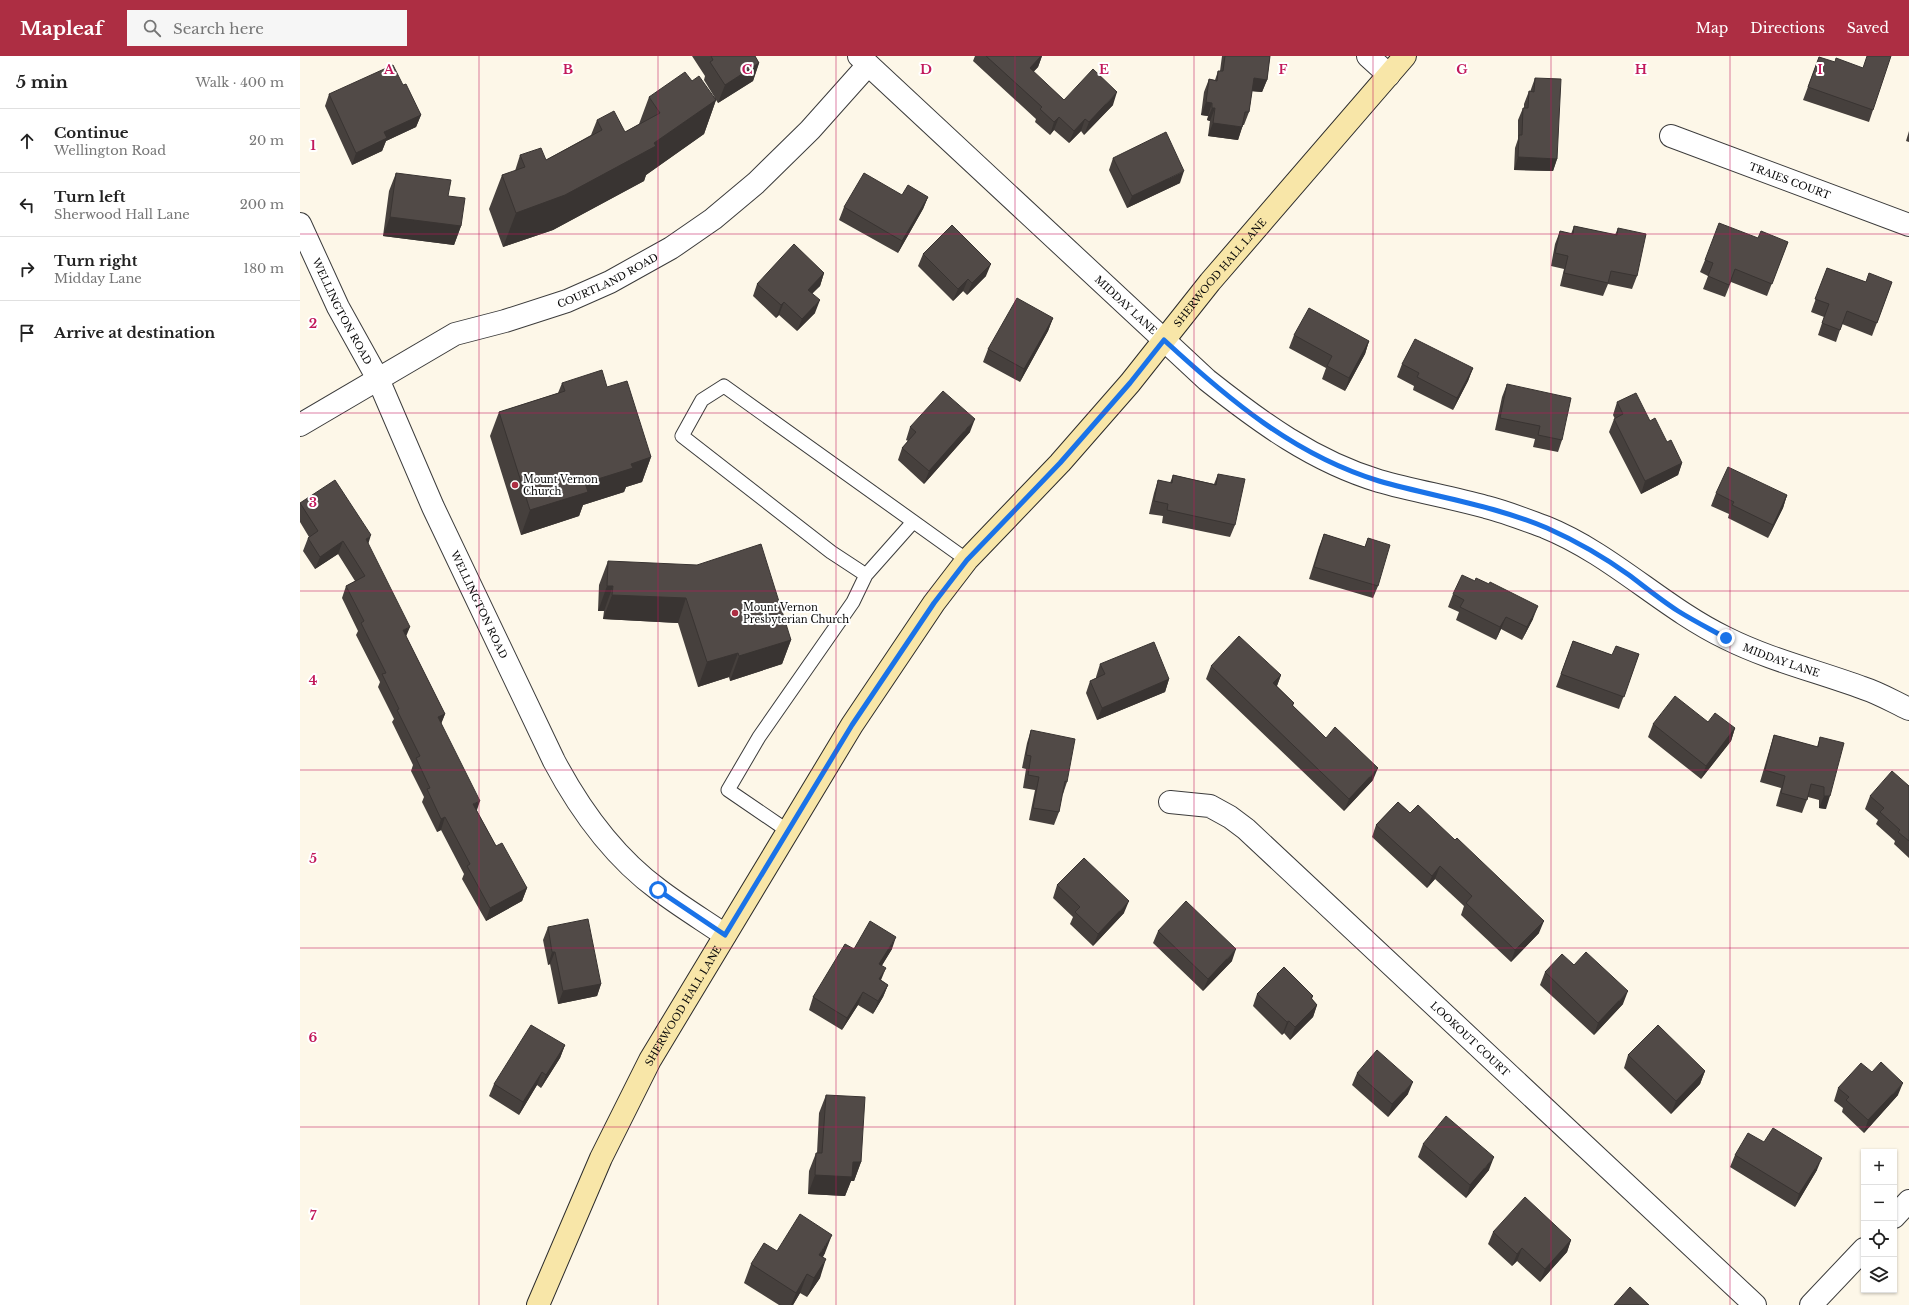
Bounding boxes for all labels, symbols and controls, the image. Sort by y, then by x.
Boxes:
search box [127,10,407,46]
text: Mapleaf [20,17,103,40]
icon: search [141,17,163,39]
text: Search here [173,19,264,38]
text: Map [1696,19,1728,37]
text: Directions [1750,19,1825,37]
text: Saved [1847,19,1889,37]
text: A [383,61,395,78]
text: B [563,61,573,78]
text: C [742,61,753,78]
text: D [920,61,932,78]
text: E [1099,61,1109,78]
text: F [1279,61,1288,78]
text: G [1456,61,1468,78]
text: H [1635,61,1647,78]
text: I [1817,61,1823,78]
text: 5 min [16,72,68,93]
text: Walk · 400 m [196,74,284,91]
text: Continue [54,123,129,142]
icon: ahead [16,130,38,152]
text: 20 m [249,132,284,149]
text: 1 [310,137,316,154]
text: Wellington Road [54,142,166,159]
street label: TRAIES COURT [1747,160,1832,202]
text: Turn left [54,187,125,206]
icon: left [16,194,38,216]
text: 200 m [240,196,284,213]
text: Sherwood Hall Lane [54,206,190,223]
street label: SHERWOOD HALL LANE [1171,216,1269,330]
street label: COURTLAND ROAD [556,250,661,311]
text: Turn right [54,251,137,270]
street label: WELLINGTON ROAD [309,255,375,367]
icon: right [16,258,38,280]
text: 180 m [243,260,284,277]
text: Midday Lane [54,270,142,287]
street label: MIDDAY LANE [1092,273,1160,337]
text: 2 [309,315,317,332]
icon: arrive [16,322,38,344]
text: Arrive at destination [54,323,215,342]
place label: Mount Vernon Church [523,473,598,498]
marker: Mount Vernon Church [510,480,520,490]
text: 3 [309,494,317,511]
street label: WELLINGTON ROAD [447,548,510,661]
place label: Mount Vernon Presbyterian Church [743,601,849,626]
marker: Mount Vernon Presbyterian Church [730,608,740,618]
route end [1717,629,1735,647]
street label: MIDDAY LANE [1741,641,1821,680]
text: 4 [309,672,318,689]
text: 5 [309,850,317,867]
route start [649,881,667,899]
street label: SHERWOOD HALL LANE [642,943,724,1068]
street label: LOOKOUT COURT [1428,999,1512,1079]
text: 6 [309,1029,318,1046]
map controls [1861,1149,1897,1293]
button: + [1861,1149,1897,1185]
button: − [1861,1185,1897,1221]
text: 7 [310,1207,317,1224]
button: locate [1861,1221,1897,1257]
button: layers [1861,1257,1897,1293]

